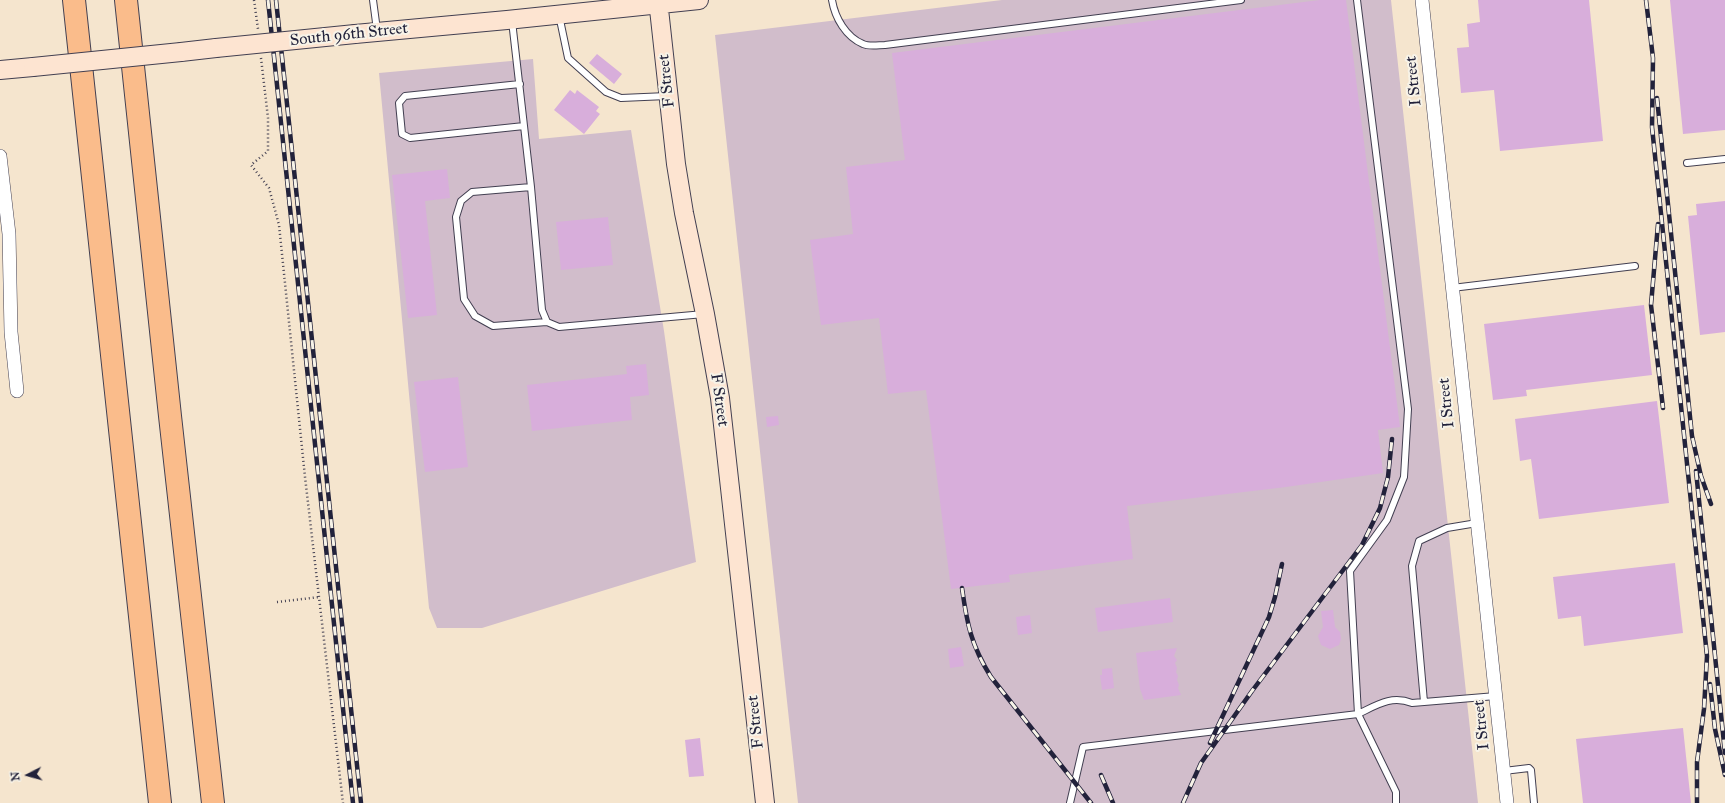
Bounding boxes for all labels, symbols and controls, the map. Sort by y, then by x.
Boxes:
street label: South 96th Street [289,19,409,51]
street label: F Street [655,53,679,109]
street label: I Street [1402,55,1426,107]
street label: F Street [706,372,732,428]
street label: I Street [1435,377,1459,429]
street label: F Street [744,694,768,750]
street label: I Street [1470,699,1494,751]
north arrow [8,755,48,795]
text: N [9,771,23,782]

